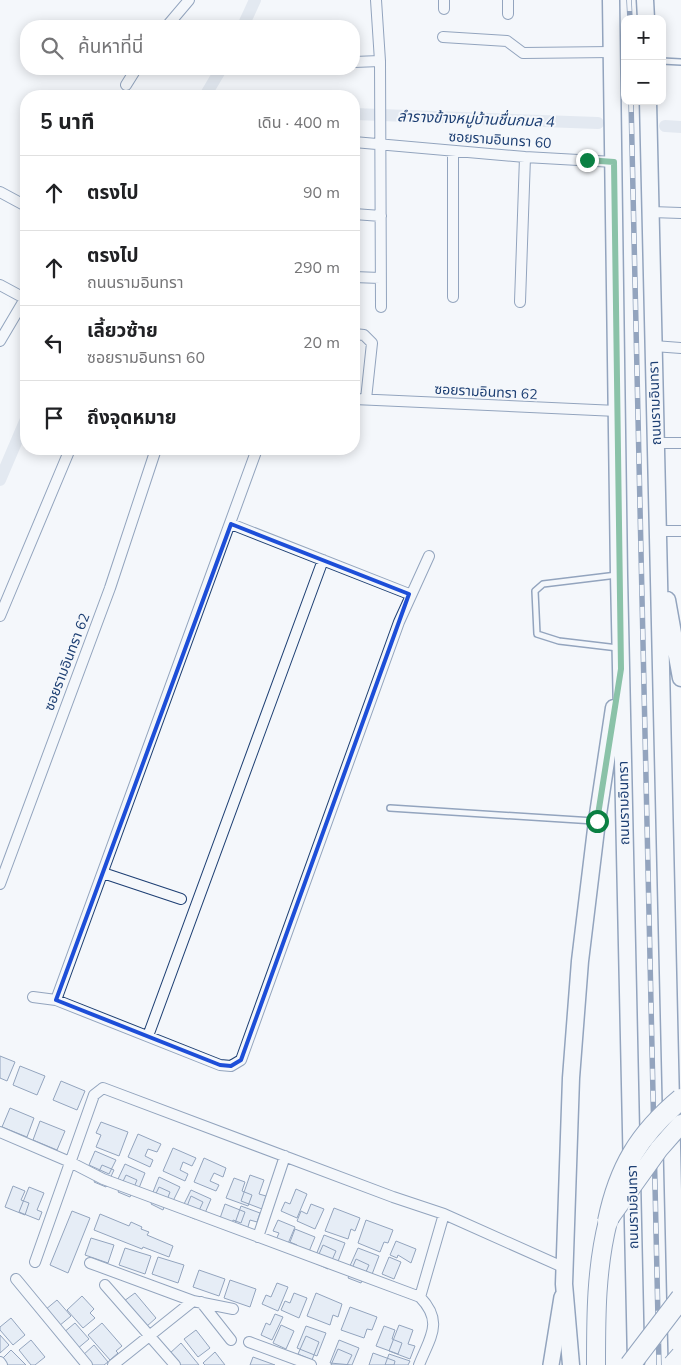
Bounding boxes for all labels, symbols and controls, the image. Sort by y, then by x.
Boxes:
map controls [621,15,666,105]
button: + [621,15,666,60]
search box [20,20,360,75]
icon: search [38,34,66,62]
text: ค้นหาที่นี่ [78,34,143,60]
button: − [621,60,666,105]
water label: ลำรางข้างหมู่บ้านชื่นกมล 4 [397,105,555,132]
text: 5 นาที [40,108,95,136]
text: เดิน · 400 m [257,112,340,134]
street label: ซอยรามอินทรา 60 [448,127,552,153]
route end [576,149,599,172]
icon: ahead [40,179,68,207]
text: ตรงไป [87,180,139,206]
text: 90 m [303,182,340,204]
text: ตรงไป [87,243,139,269]
icon: ahead [40,254,68,282]
text: 290 m [293,257,340,279]
text: ถนนรามอินทรา [87,272,183,294]
text: เลี้ยวซ้าย [87,318,158,344]
icon: left [40,329,68,357]
text: 20 m [303,332,340,354]
text: ซอยรามอินทรา 60 [87,347,205,369]
street label: ถนนรามอินทรา [644,361,666,445]
street label: ซอยรามอินทรา 62 [434,380,538,404]
icon: arrive [40,404,68,432]
text: ถึงจุดหมาย [87,405,177,431]
street label: ซอยรามอินทรา 62 [40,610,94,714]
street label: ถนนรามอินทรา [614,761,634,845]
route start [586,810,609,833]
street label: ถนนรามอินทรา [623,1165,643,1249]

